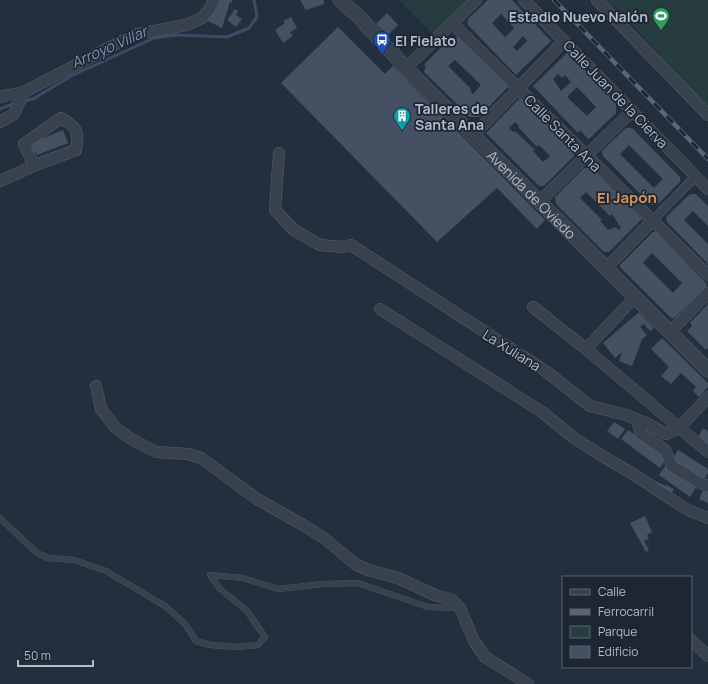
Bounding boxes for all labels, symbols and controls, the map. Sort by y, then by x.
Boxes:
sports icon: Estadio Nuevo Nalón [651,6,671,31]
place label: Estadio Nuevo Nalón [509,7,648,26]
water label: Arroyo Villar [68,20,153,73]
bus stop icon: El Fielato [372,30,392,55]
place label: El Fielato [395,31,456,50]
street label: Calle Juan de la Cierva [559,36,673,152]
street label: Calle Santa Ana [521,91,605,175]
place label: Talleres de Santa Ana [415,99,488,134]
building icon: Talleres de Santa Ana [392,106,412,131]
street label: Avenida de Oviedo [483,145,580,242]
district label: El Japón [597,187,657,208]
street label: La Xuliana [479,325,545,375]
legend [562,576,692,668]
text: Calle [598,583,626,600]
text: Ferrocarril [598,603,654,620]
text: Parque [598,623,637,640]
scale bar [18,642,93,668]
text: Edificio [598,643,638,660]
text: 50 m [24,647,51,664]

